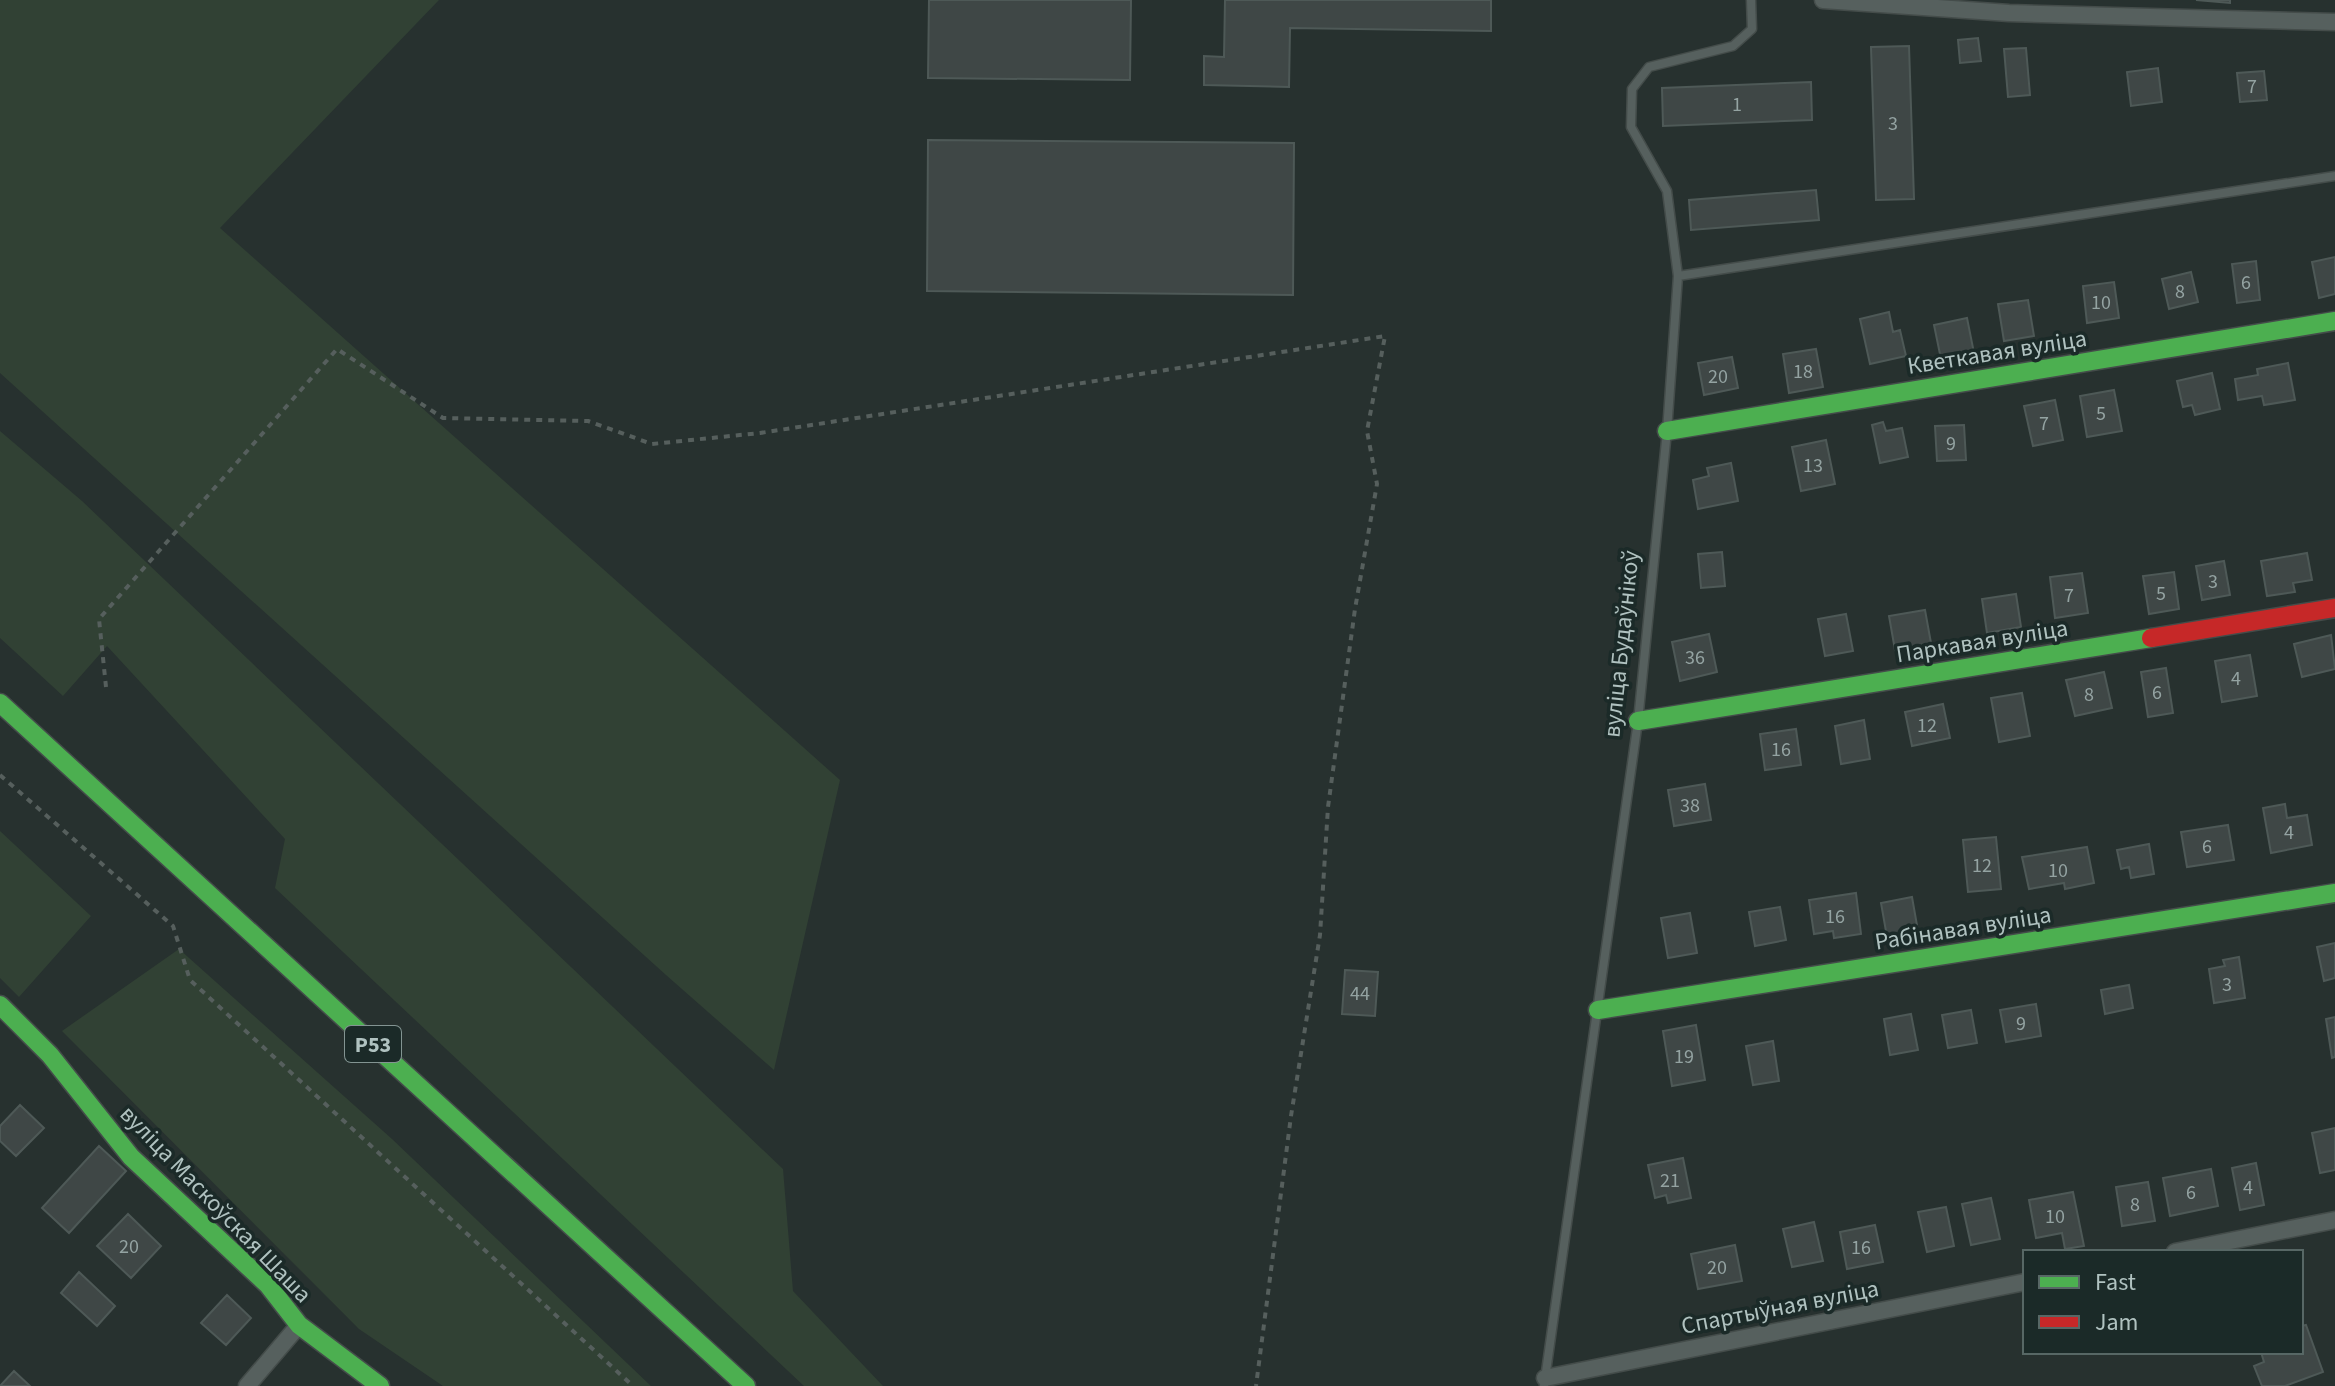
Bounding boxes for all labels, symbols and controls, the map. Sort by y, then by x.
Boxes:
house number: 7 [2247,73,2257,101]
house number: 1 [1732,91,1742,119]
house number: 3 [1888,110,1898,138]
house number: 6 [2241,269,2251,297]
house number: 8 [2175,278,2185,306]
house number: 10 [2091,289,2111,317]
street label: Кветкавая вуліца [1905,321,2089,384]
house number: 18 [1793,358,1813,386]
house number: 20 [1708,363,1728,391]
house number: 5 [2096,400,2106,428]
house number: 7 [2039,410,2049,438]
house number: 9 [1946,430,1956,458]
house number: 13 [1803,452,1823,480]
street label: вуліца Будаўнікоў [1594,549,1649,739]
house number: 3 [2208,568,2218,596]
house number: 5 [2156,580,2166,608]
house number: 7 [2064,582,2074,610]
street label: Паркавая вуліца [1894,611,2070,672]
house number: 36 [1685,644,1705,672]
house number: 4 [2231,665,2241,693]
house number: 6 [2152,679,2162,707]
house number: 8 [2084,681,2094,709]
house number: 12 [1917,712,1937,740]
house number: 16 [1771,736,1791,764]
house number: 38 [1680,792,1700,820]
house number: 4 [2284,819,2294,847]
house number: 6 [2202,833,2212,861]
house number: 12 [1972,852,1992,880]
house number: 10 [2048,857,2068,885]
street label: Рабінавая вуліца [1872,897,2054,960]
house number: 16 [1825,903,1845,931]
house number: 3 [2222,971,2232,999]
house number: 44 [1350,980,1370,1008]
house number: 9 [2016,1010,2026,1038]
road number: Р53 [345,1026,401,1062]
house number: 19 [1674,1043,1694,1071]
street label: вуліца Маскоўская Шаша [112,1098,320,1311]
house number: 21 [1660,1167,1680,1195]
house number: 4 [2243,1174,2253,1202]
house number: 6 [2186,1179,2196,1207]
house number: 8 [2130,1191,2140,1219]
house number: 10 [2045,1203,2065,1231]
house number: 20 [119,1233,139,1261]
house number: 16 [1851,1234,1871,1262]
legend [2023,1250,2303,1354]
house number: 20 [1707,1254,1727,1282]
text: Fast [2095,1265,2136,1300]
street label: Спартыўная вуліца [1678,1271,1882,1344]
text: Jam [2095,1305,2139,1340]

